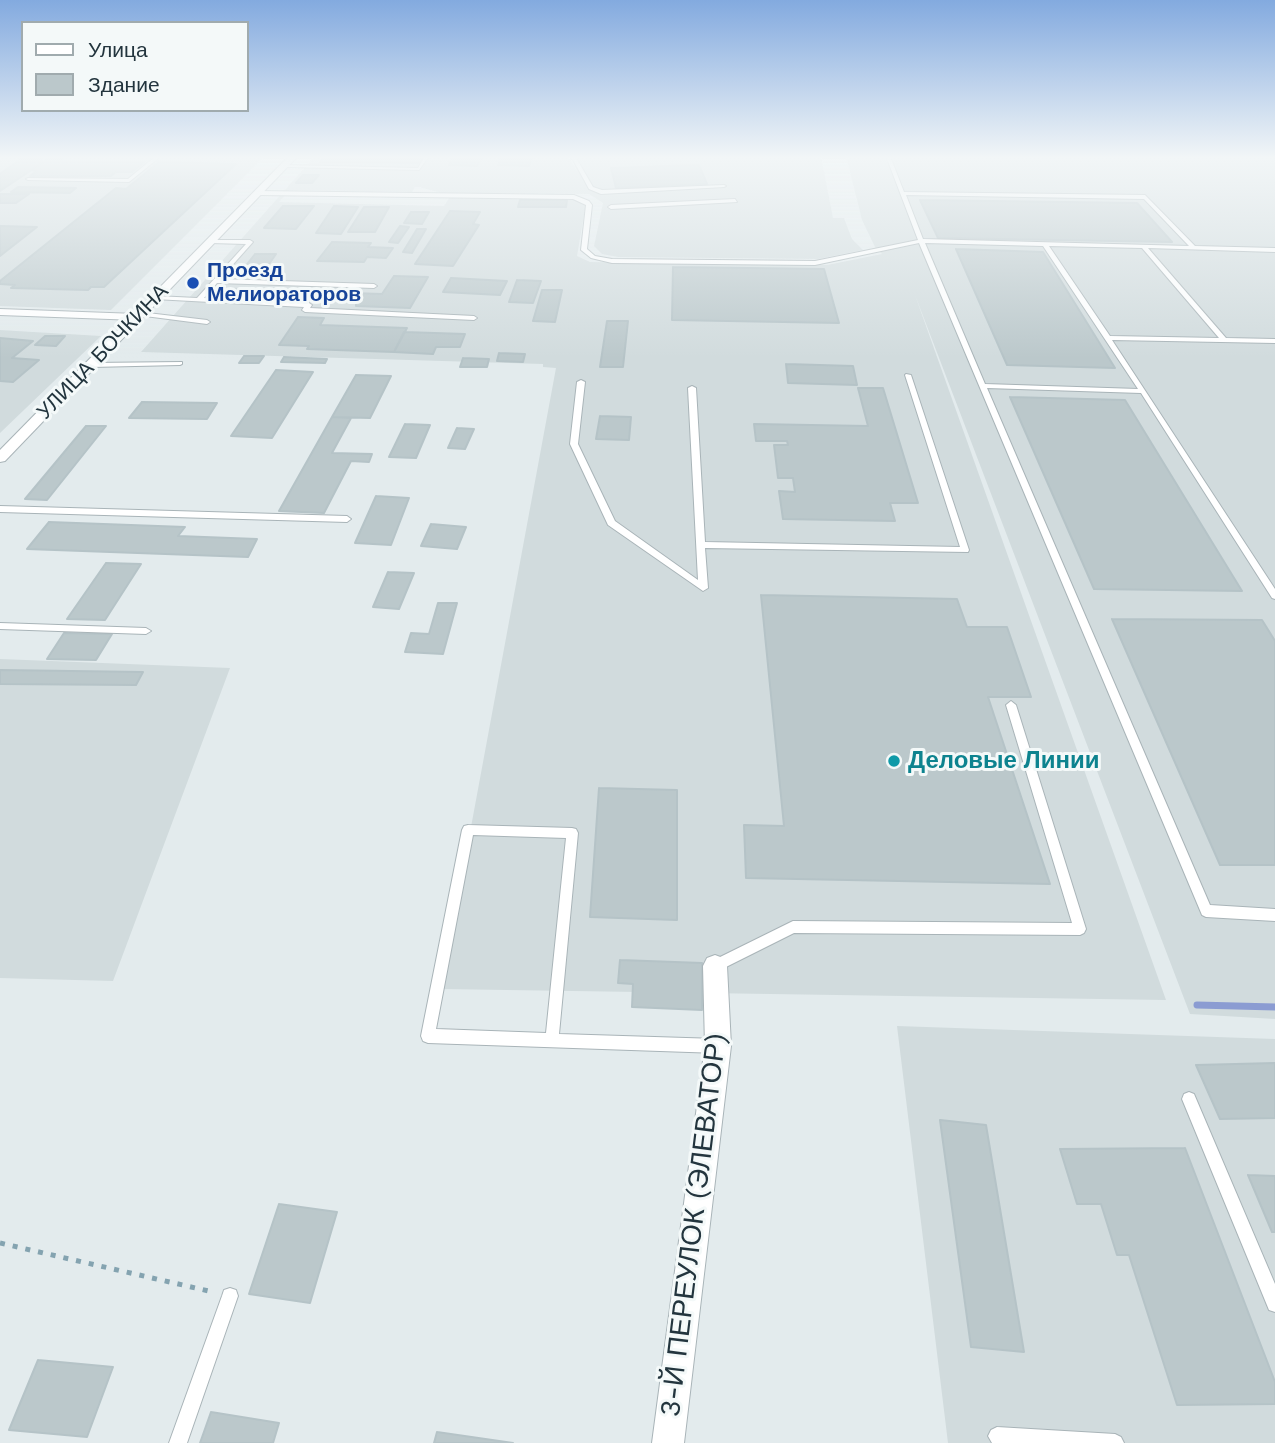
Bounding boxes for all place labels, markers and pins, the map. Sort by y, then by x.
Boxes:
place label: Проезд Мелиораторов [207,258,361,308]
marker: Проезд Мелиораторов [185,275,201,291]
place label: Деловые Линии [908,747,1099,775]
marker: Деловые Линии [886,753,902,769]

